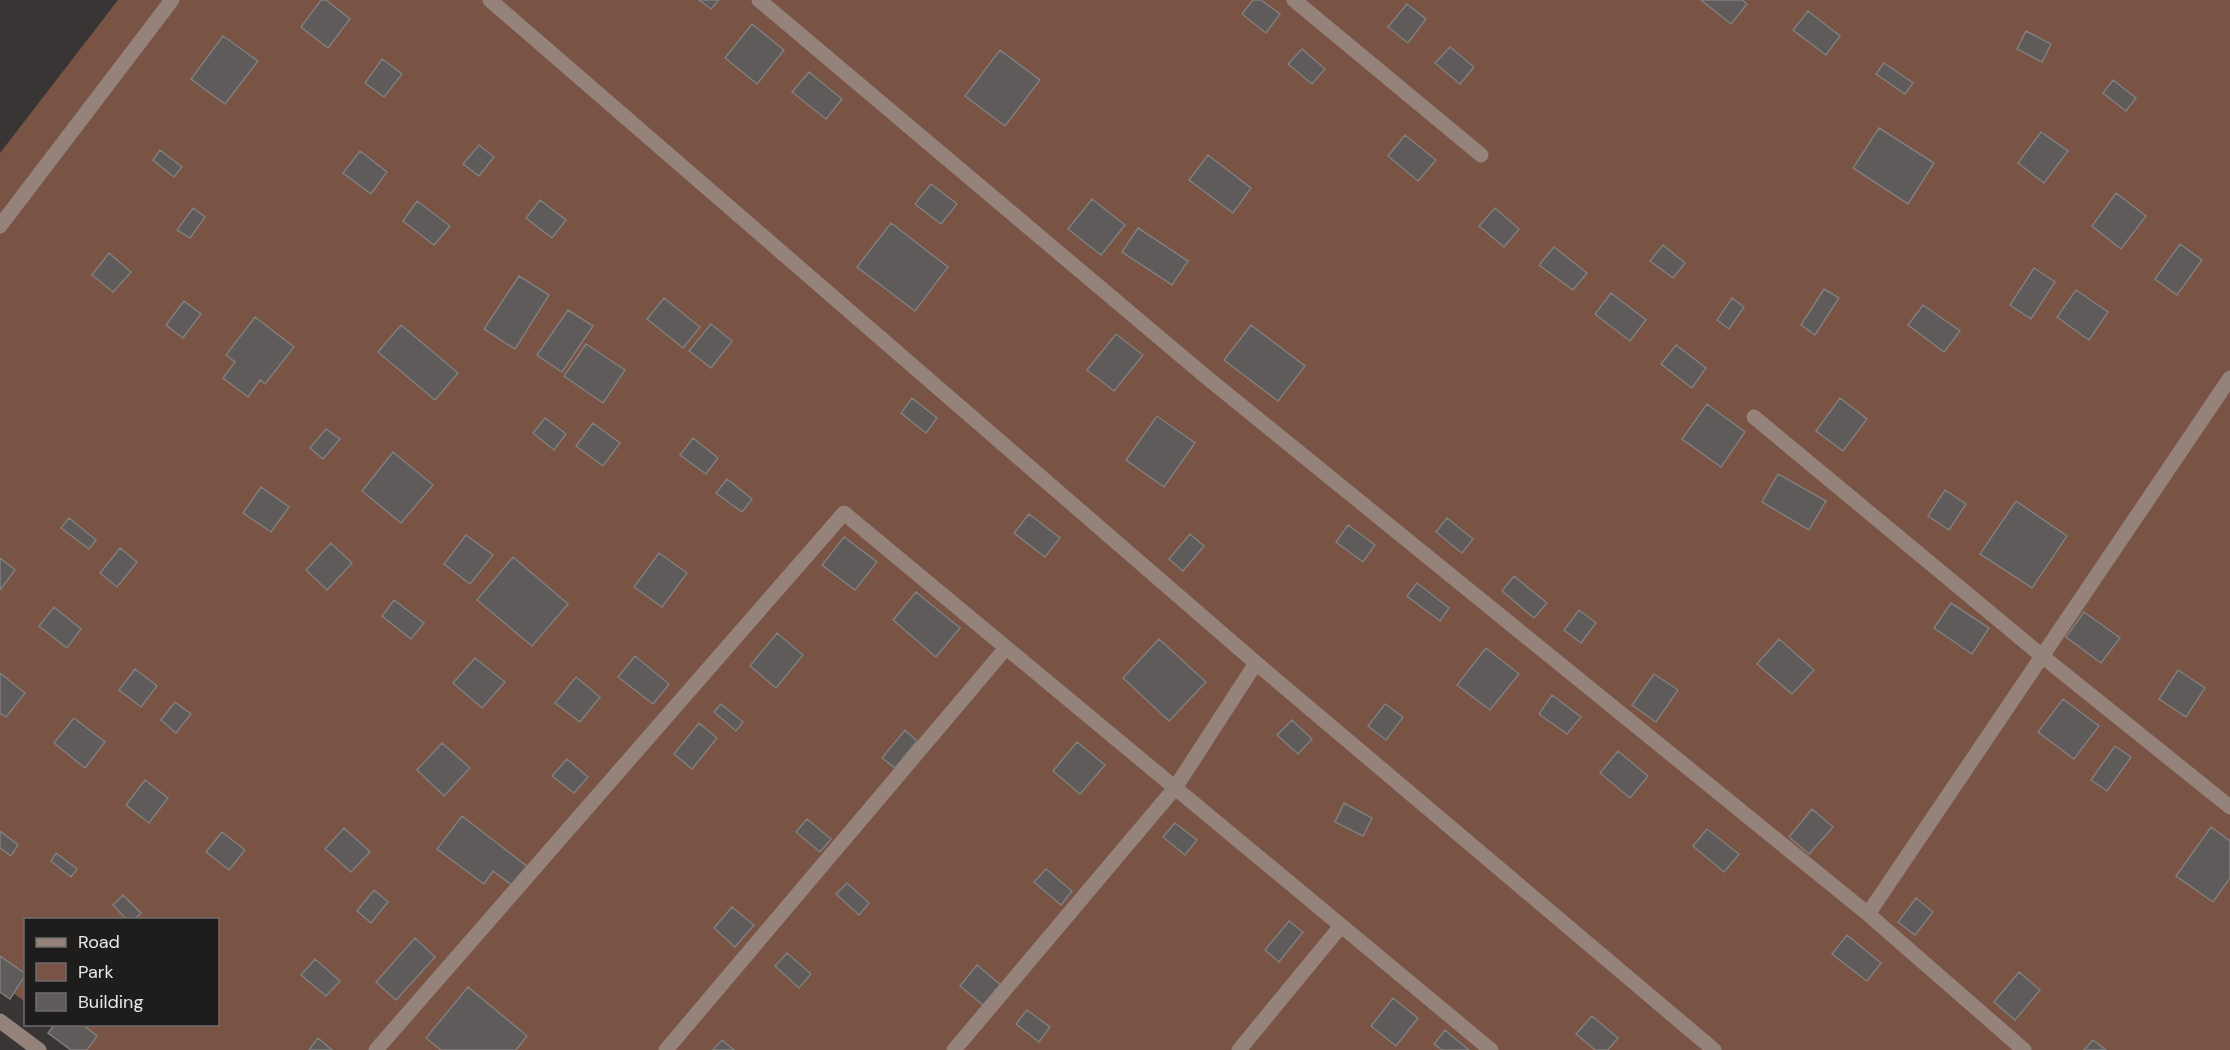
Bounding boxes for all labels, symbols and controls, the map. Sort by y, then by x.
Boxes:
legend [24,918,219,1026]
text: Road [78,930,120,954]
text: Park [78,960,114,984]
text: Building [78,990,143,1014]

